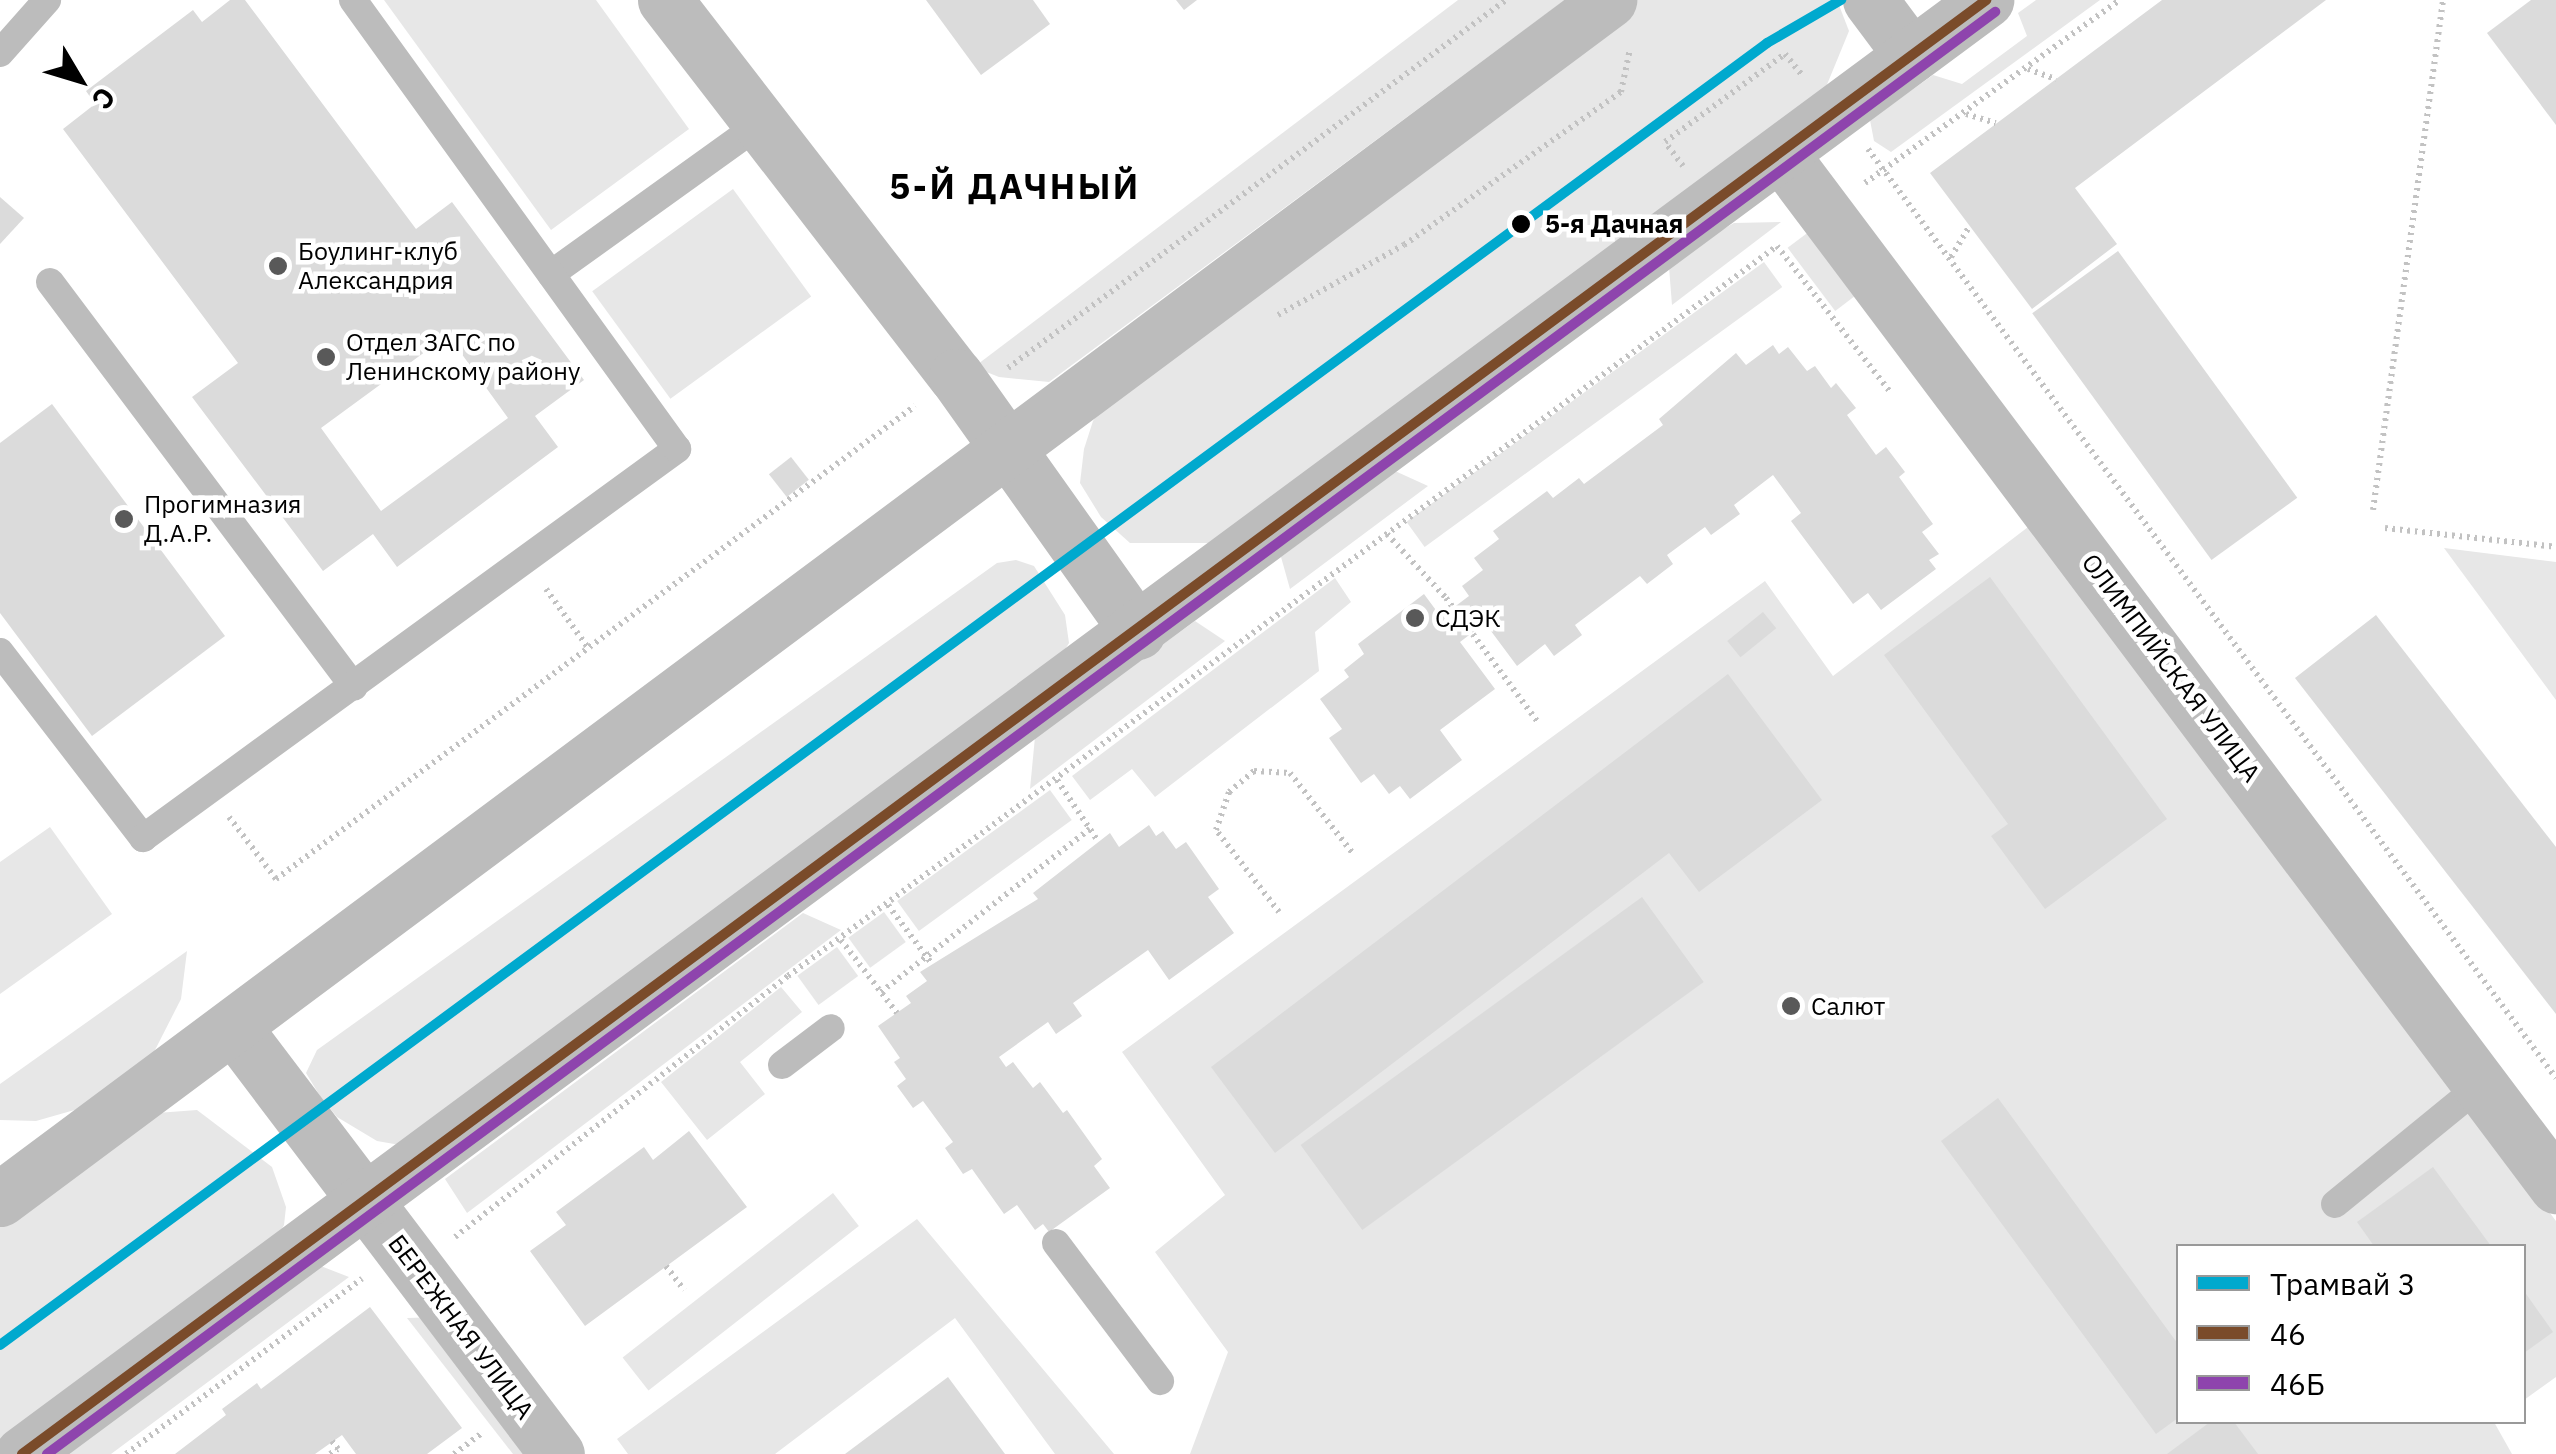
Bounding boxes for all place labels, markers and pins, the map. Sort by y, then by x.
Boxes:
marker: 5-я Дачная [1506,209,1536,239]
place label: 5-я Дачная [1545,209,1683,239]
place label: Боулинг-клуб Александрия [298,237,458,296]
marker: Боулинг-клуб Александрия [267,255,289,277]
place label: Отдел ЗАГС по Ленинскому району [346,328,580,387]
marker: Отдел ЗАГС по Ленинскому району [315,346,337,368]
place label: Прогимназия Д.А.Р. [144,490,301,549]
marker: Прогимназия Д.А.Р. [113,508,135,530]
place label: СДЭК [1435,603,1501,633]
marker: СДЭК [1404,607,1426,629]
place label: Салют [1811,991,1885,1021]
marker: Салют [1780,995,1802,1017]

